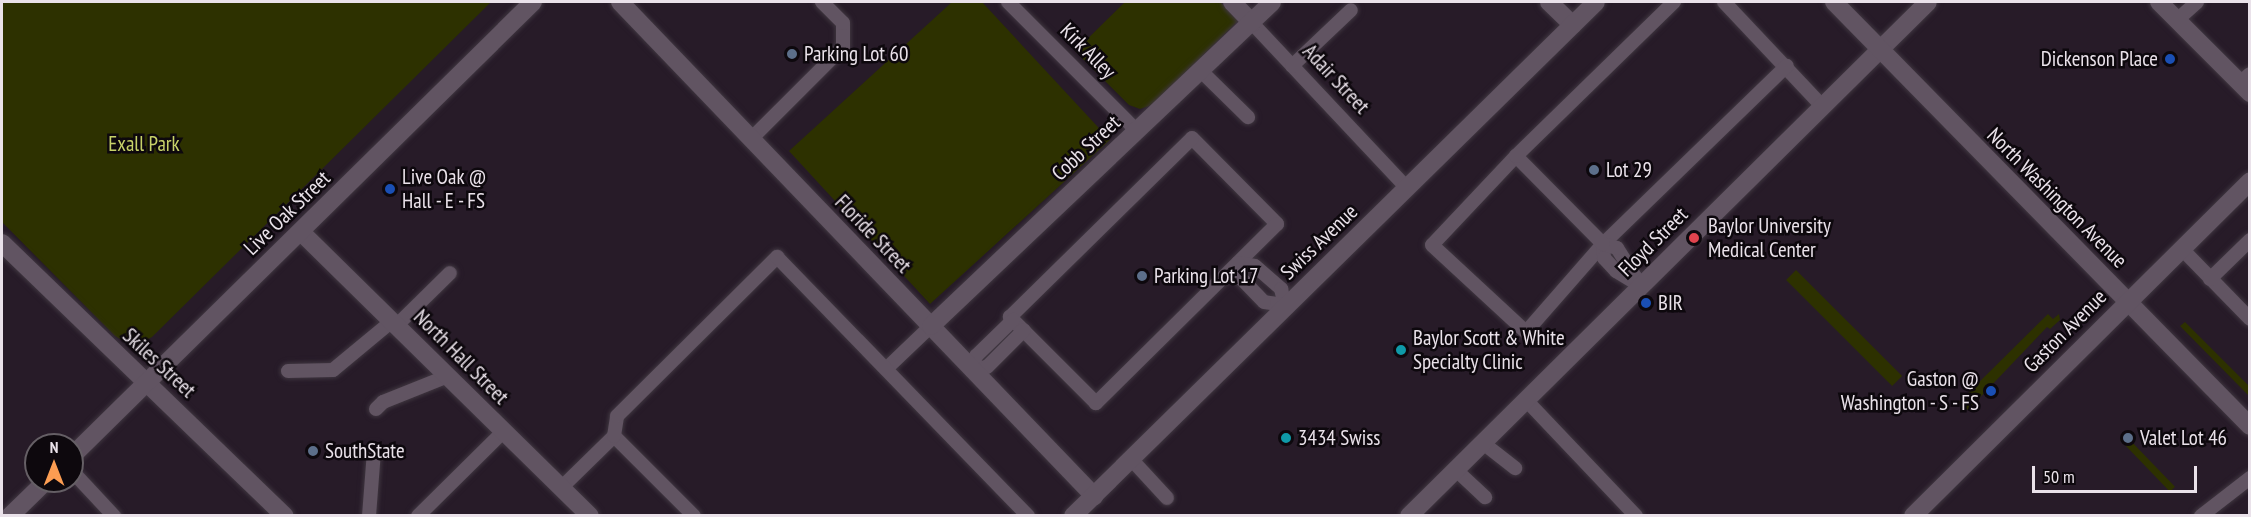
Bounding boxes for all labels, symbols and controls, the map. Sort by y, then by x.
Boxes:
street label: Kirk Alley [1055,18,1121,84]
street label: Adair Street [1298,39,1374,119]
place label: Parking Lot 60 [804,41,908,67]
place label: Dickenson Place [2041,46,2158,72]
marker: Parking Lot 60 [785,47,799,61]
marker: Dickenson Place [2163,52,2177,66]
street label: Cobb Street [1047,110,1125,186]
street label: North Washington Avenue [1981,122,2133,274]
park label: Exall Park [108,131,180,157]
place label: Lot 29 [1606,157,1652,183]
marker: Lot 29 [1587,163,1601,177]
place label: Live Oak @ Hall - E - FS [402,164,488,214]
street label: Live Oak Street [238,166,336,260]
marker: Live Oak @ Hall - E - FS [383,182,397,196]
street label: Floride Street [830,190,916,278]
street label: Swiss Avenue [1275,199,1363,285]
street label: Floyd Street [1613,202,1693,282]
place label: Baylor University Medical Center [1708,213,1831,263]
marker: Baylor University Medical Center [1685,229,1703,247]
place label: Parking Lot 17 [1154,263,1258,289]
marker: Parking Lot 17 [1135,269,1149,283]
street label: Gaston Avenue [2018,284,2112,378]
place label: BIR [1658,290,1683,316]
marker: BIR [1639,296,1653,310]
street label: North Hall Street [408,304,514,410]
street label: Skiles Street [117,323,201,403]
place label: Baylor Scott & White Specialty Clinic [1413,325,1565,375]
marker: Baylor Scott & White Specialty Clinic [1394,343,1408,357]
place label: Gaston @ Washington - S - FS [1837,366,1979,416]
marker: Gaston @ Washington - S - FS [1984,384,1998,398]
place label: 3434 Swiss [1298,425,1380,451]
place label: Valet Lot 46 [2140,425,2227,451]
marker: 3434 Swiss [1279,431,1293,445]
marker: Valet Lot 46 [2121,431,2135,445]
north arrow [24,433,84,493]
text: N [50,437,58,457]
place label: SouthState [325,438,405,464]
marker: SouthState [306,444,320,458]
scale bar [2035,454,2200,492]
text: 50 m [2043,465,2075,488]

